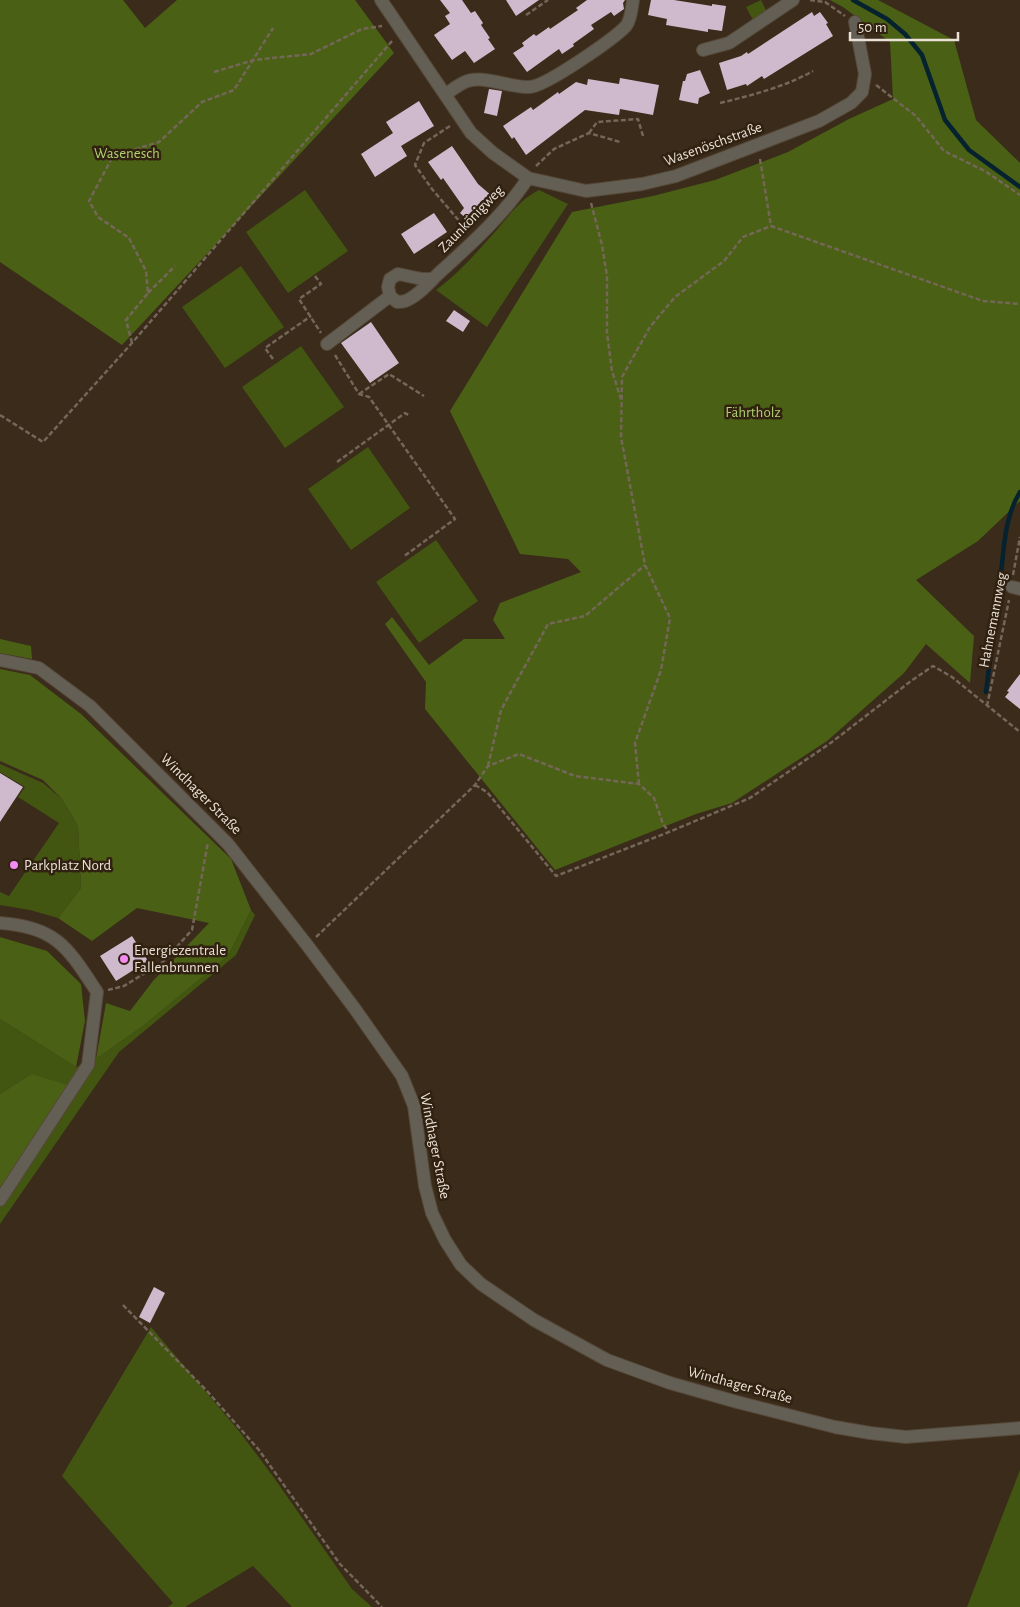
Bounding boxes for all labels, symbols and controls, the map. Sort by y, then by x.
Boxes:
scale bar [850,10,958,42]
text: 50 m [858,20,887,35]
street label: Wasenöschstraße [662,119,764,169]
park label: Wasenesch [94,146,160,161]
street label: Zaunkönigweg [436,182,507,255]
park label: Fährtholz [725,405,781,420]
street label: Hahnemannweg [976,570,1010,669]
street label: Windhager Straße [158,751,244,837]
place label: Parkplatz Nord [24,858,112,873]
marker: Parkplatz Nord [8,859,20,871]
place label: Energiezentrale Fallenbrunnen [134,943,226,975]
marker: Energiezentrale Fallenbrunnen [118,953,130,965]
street label: Windhager Straße [417,1092,453,1200]
street label: Windhager Straße [686,1364,794,1406]

